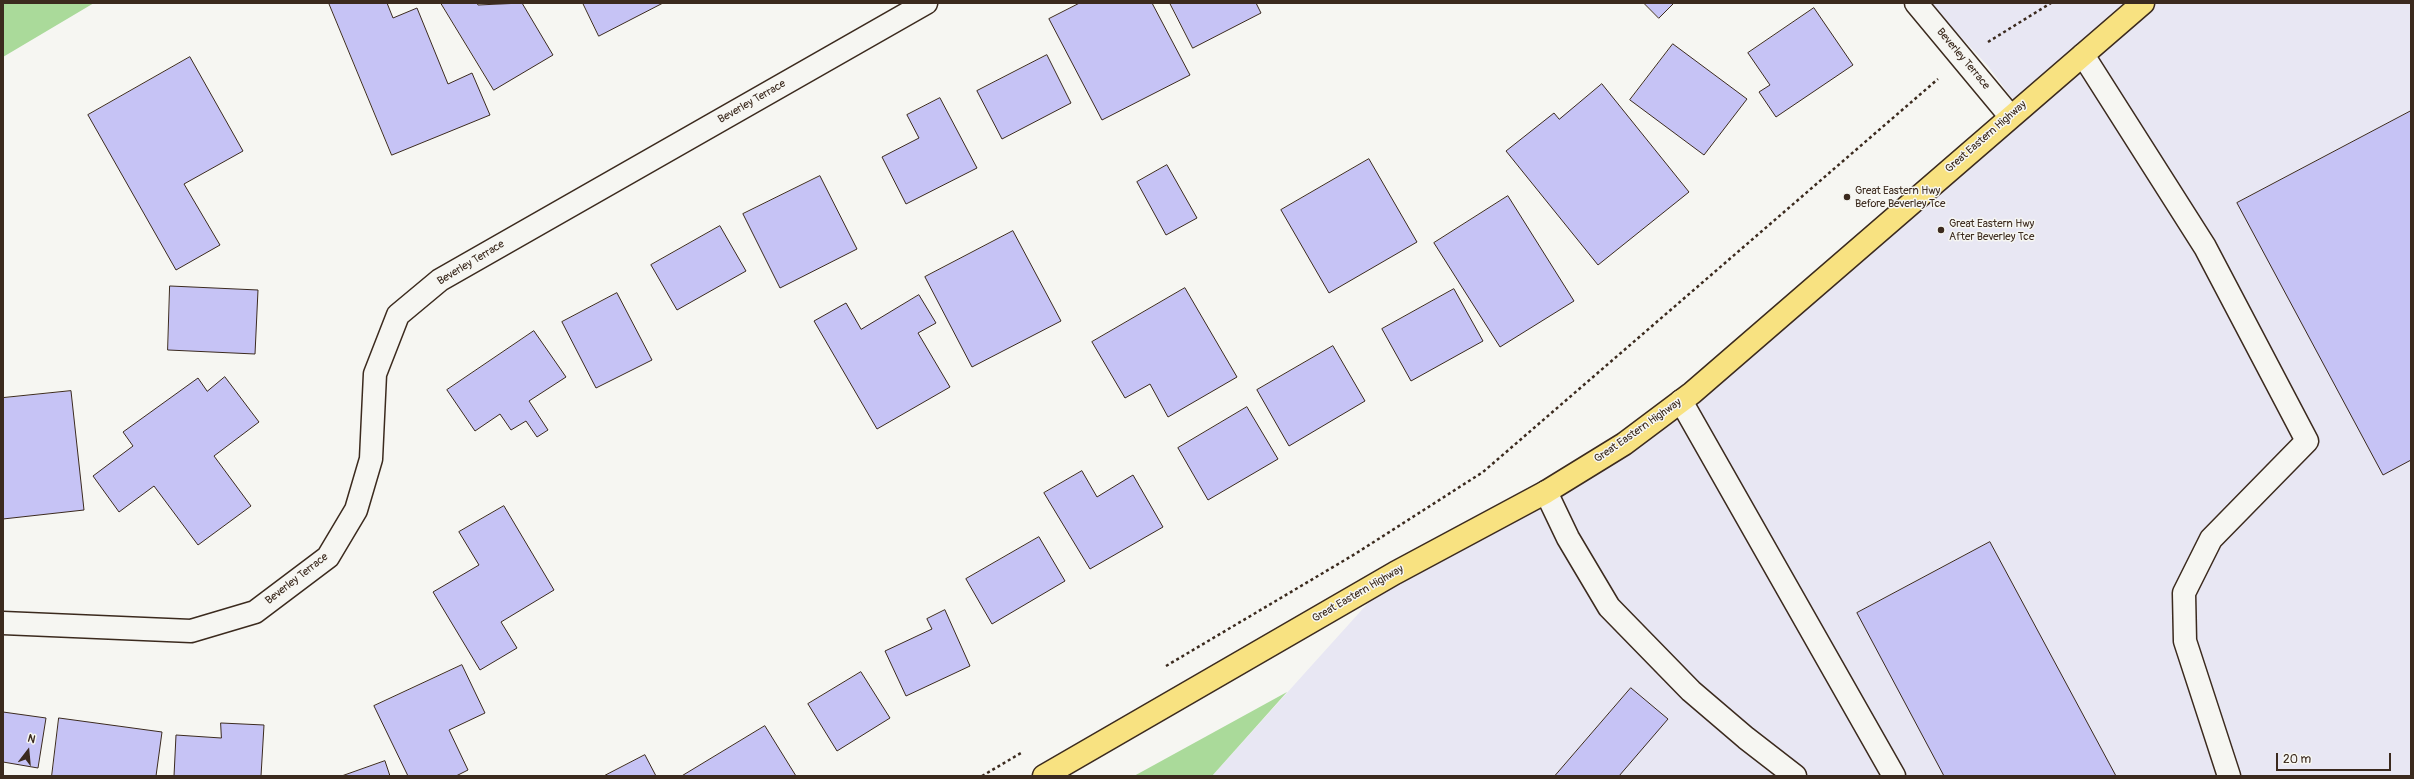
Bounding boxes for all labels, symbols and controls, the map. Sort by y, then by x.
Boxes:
street label: Beverley Terrace [1934,26,1992,92]
street label: Beverley Terrace [716,77,788,127]
street label: Great Eastern Highway [1943,98,2029,176]
place label: Great Eastern Hwy Before Beverley Tce [1855,184,1945,210]
marker: Great Eastern Hwy Before Beverley Tce [1842,192,1852,202]
place label: Great Eastern Hwy After Beverley Tce [1949,217,2034,243]
marker: Great Eastern Hwy After Beverley Tce [1936,225,1946,235]
street label: Beverley Terrace [435,238,507,288]
street label: Great Eastern Highway [1592,396,1684,466]
street label: Beverley Terrace [263,550,331,608]
street label: Great Eastern Highway [1310,563,1406,625]
north arrow [8,731,48,771]
text: N [26,732,37,746]
scale bar [2278,745,2393,771]
text: 20 m [2283,752,2311,767]

